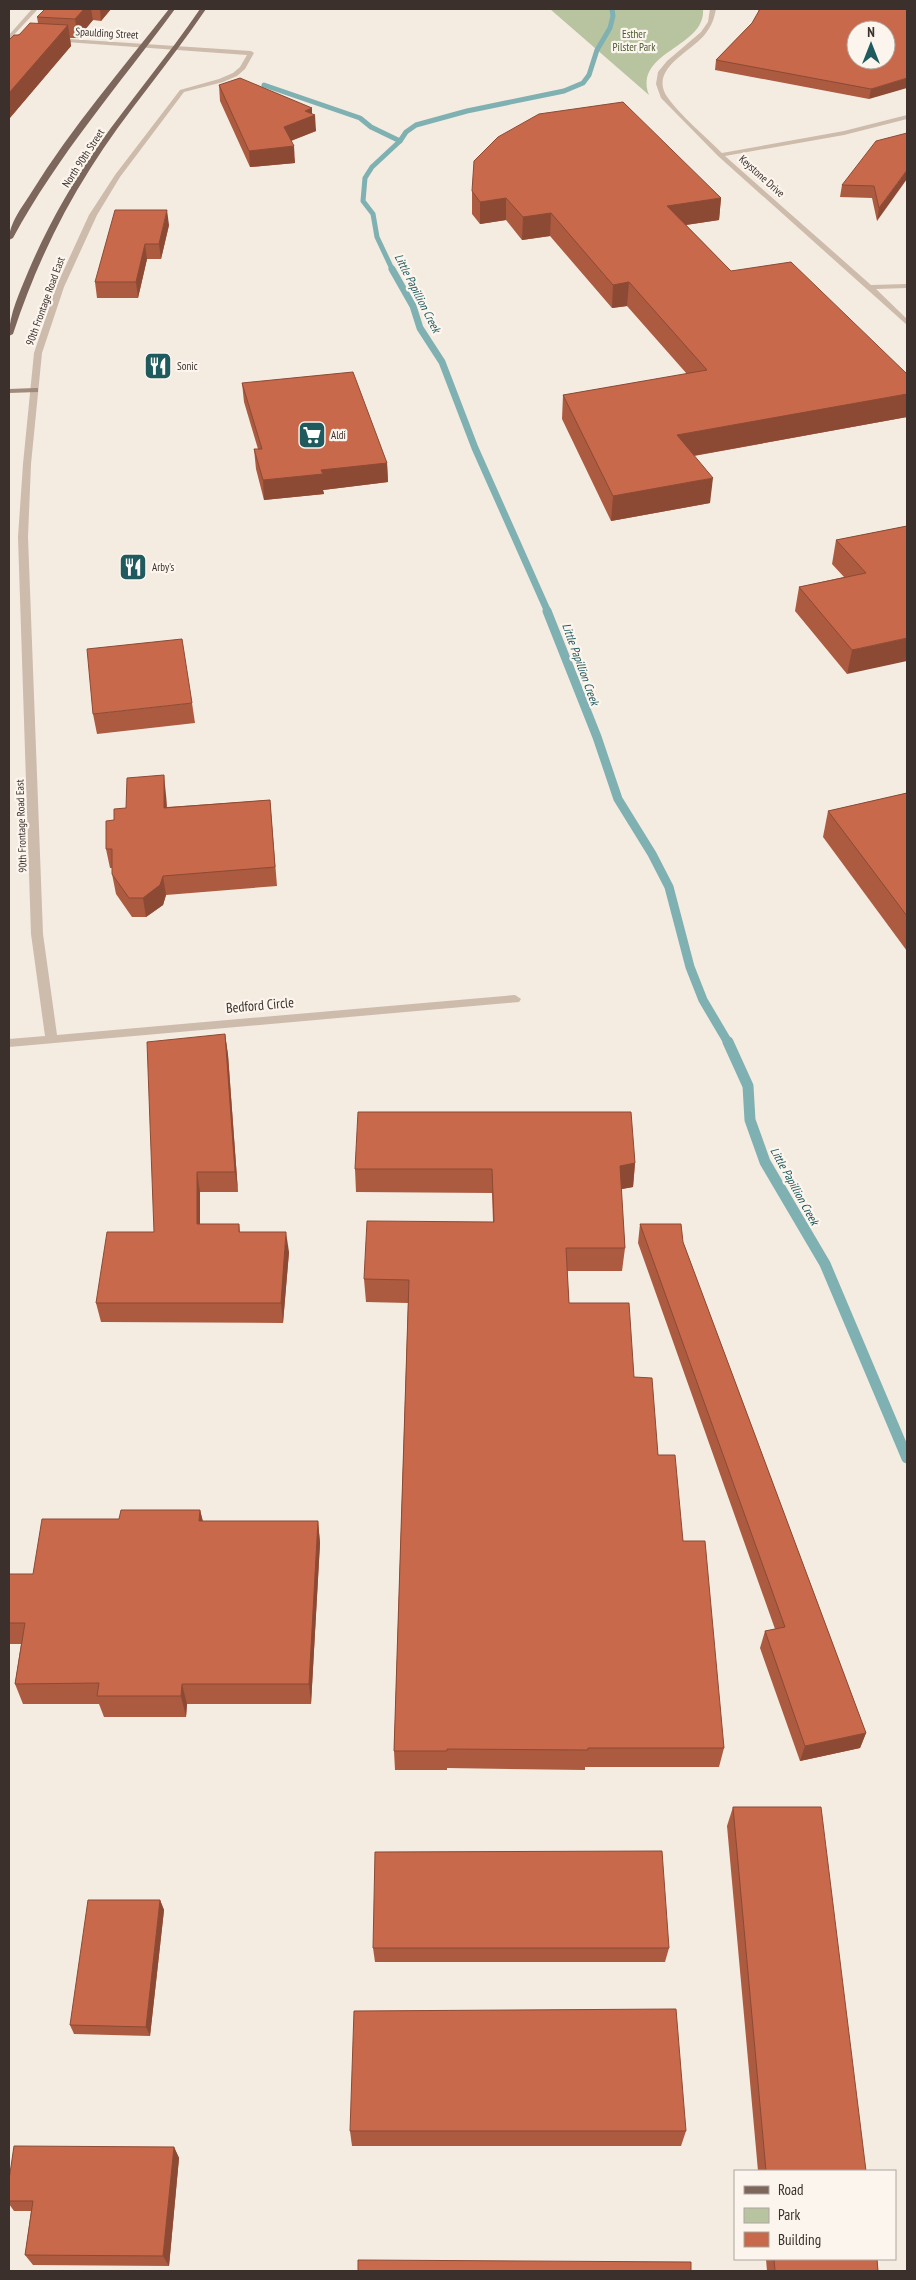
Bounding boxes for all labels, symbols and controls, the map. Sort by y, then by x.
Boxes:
north arrow [846,20,896,70]
text: N [867,23,875,41]
street label: Spaulding Street [75,24,139,42]
park label: Esther Pilster Park [613,27,656,54]
street label: North 90th Street [59,126,107,190]
street label: Keystone Drive [736,152,788,200]
water label: Little Papillion Creek [392,251,445,336]
street label: 90th Frontage Road East [22,255,68,347]
restaurant icon: Sonic [143,351,173,381]
place label: Sonic [177,359,198,373]
supermarket icon: Aldi [297,420,327,450]
place label: Aldi [331,428,346,442]
restaurant icon: Arby's [118,552,148,582]
place label: Arby's [152,560,174,574]
water label: Little Papillion Creek [559,621,603,708]
street label: 90th Frontage Road East [12,779,30,873]
street label: Bedford Circle [225,993,295,1017]
water label: Little Papillion Creek [767,1145,823,1229]
legend [734,2170,896,2260]
text: Road [778,2180,804,2199]
text: Park [778,2205,800,2224]
text: Building [778,2230,821,2249]

